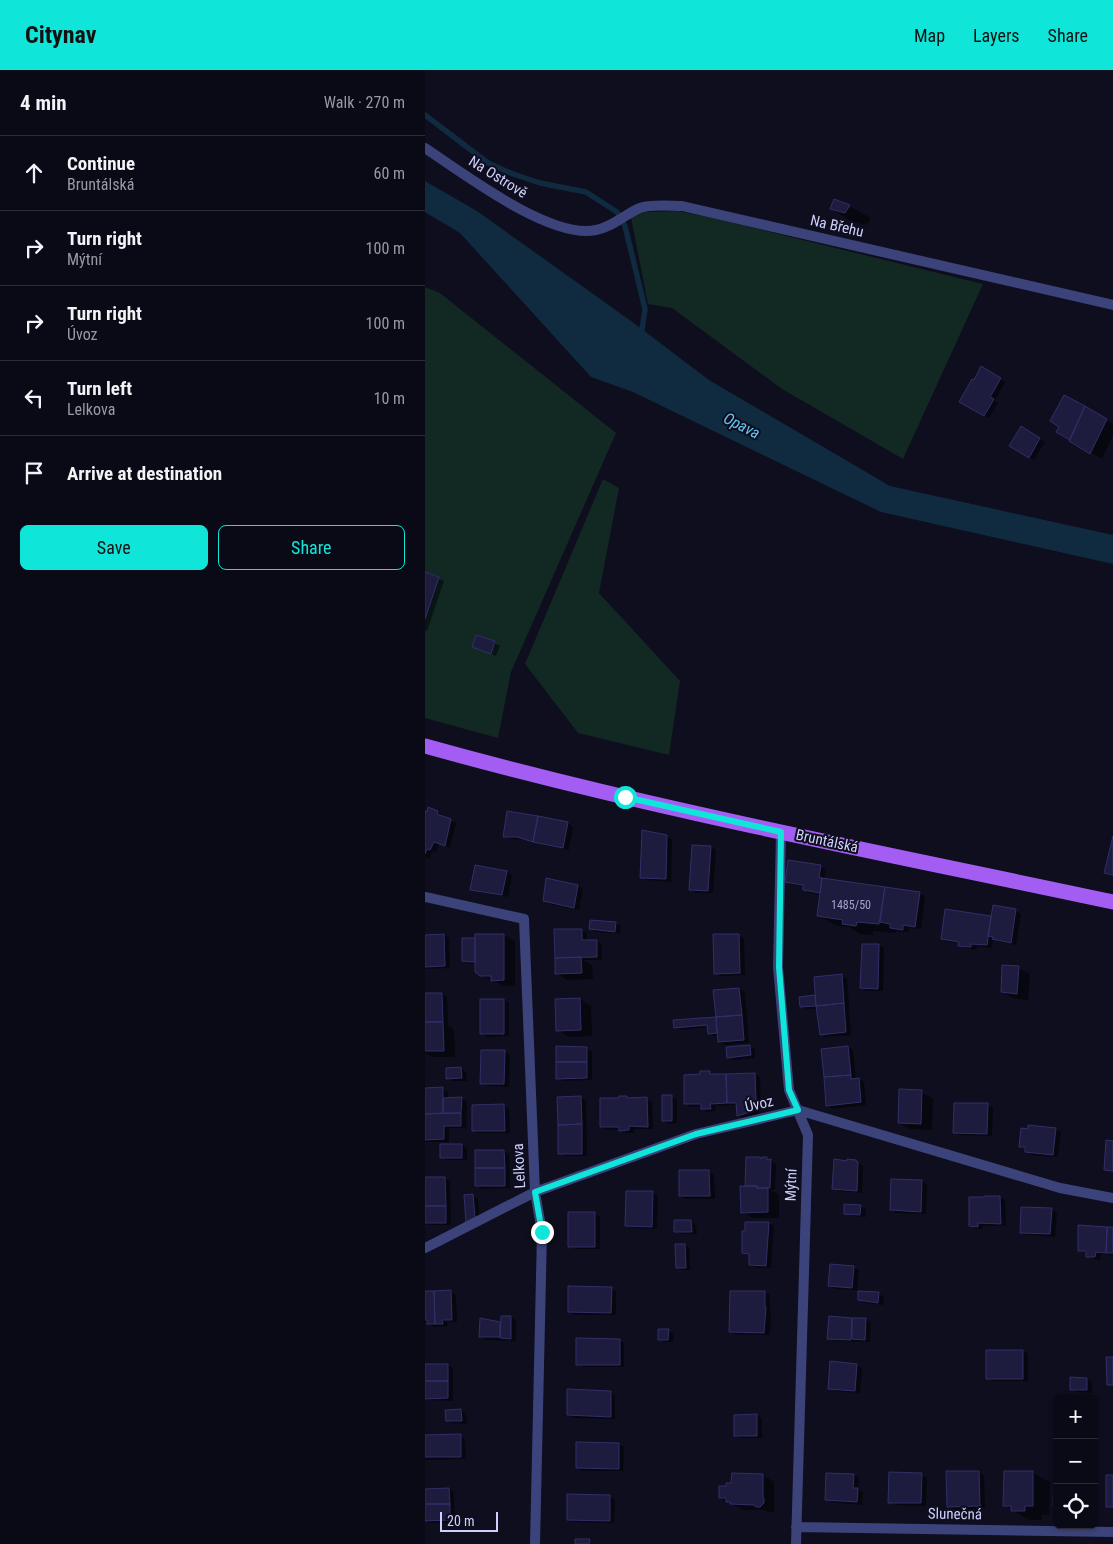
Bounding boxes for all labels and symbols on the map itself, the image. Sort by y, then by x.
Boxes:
street label: Na Ostrově [465,152,531,202]
street label: Na Břehu [809,211,865,241]
water label: Opava [720,408,763,443]
route start [614,786,637,809]
street label: Bruntálská [794,826,860,856]
house number: 1485/50 [831,898,871,912]
street label: Úvoz [743,1092,775,1116]
street label: Lelkova [509,1143,529,1189]
street label: Mýtní [781,1167,801,1202]
route end [531,1221,554,1244]
street label: Slunečná [928,1505,982,1523]
scale bar [440,1509,497,1532]

